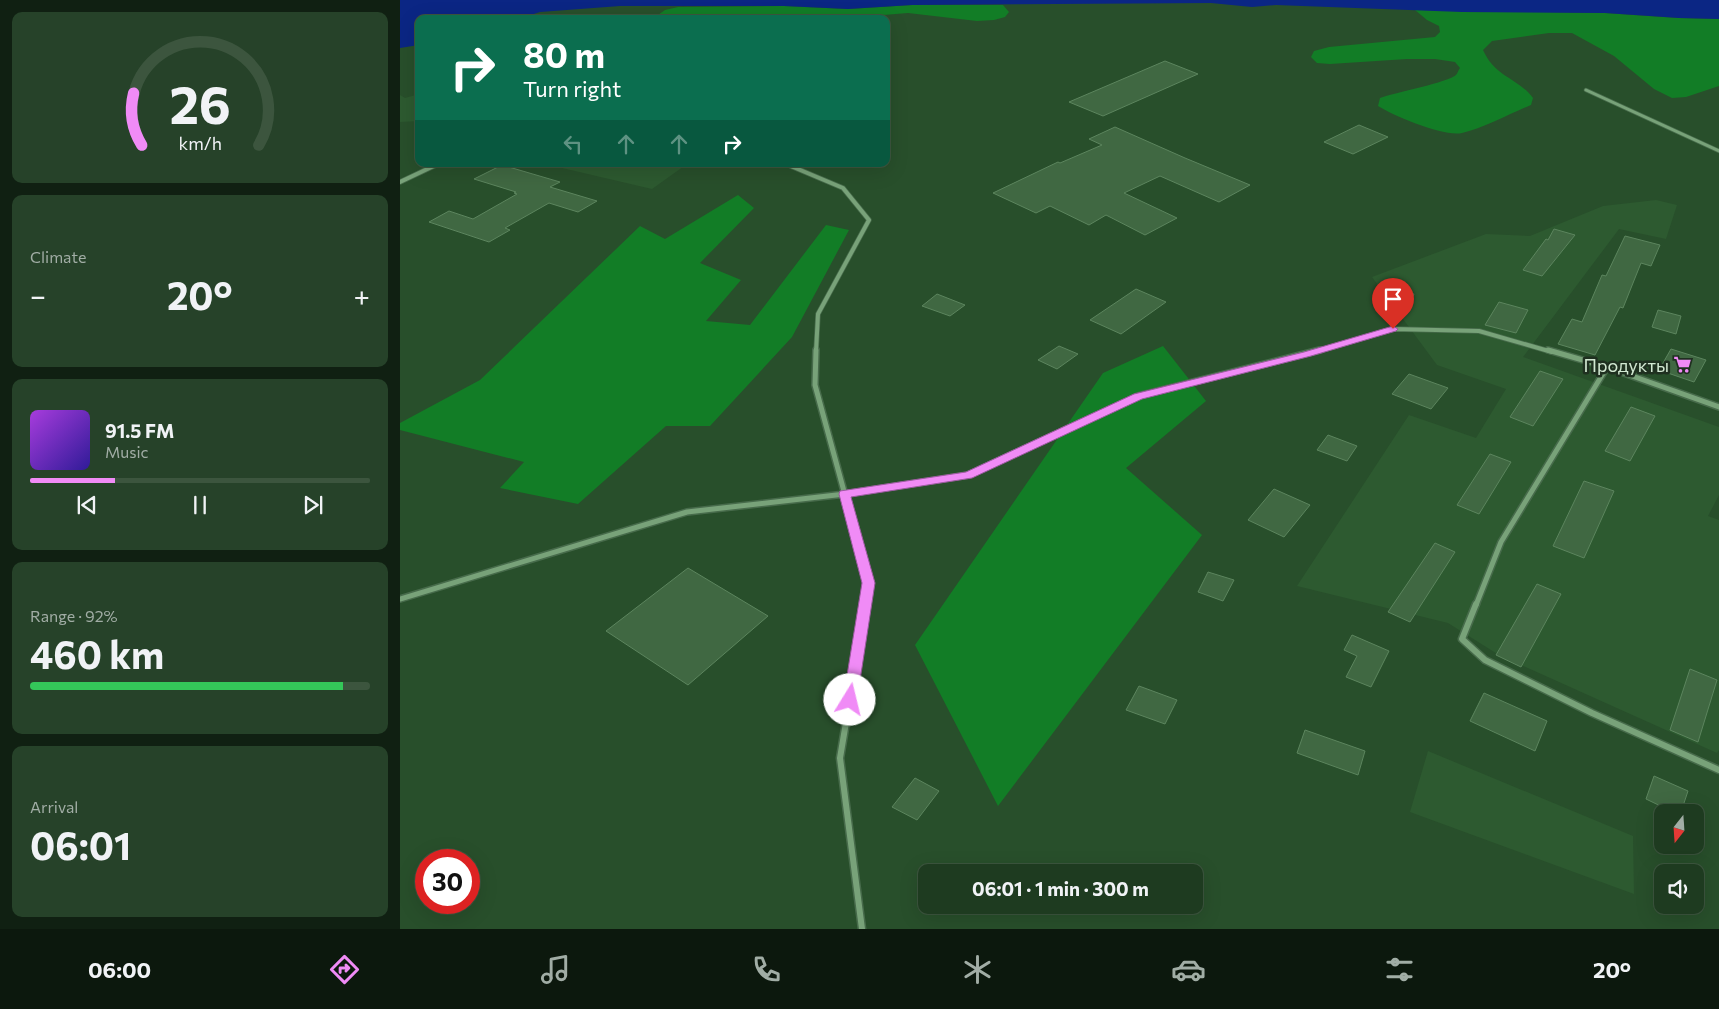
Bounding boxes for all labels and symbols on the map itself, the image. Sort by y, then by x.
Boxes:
pin [1372,278,1414,329]
place label: Продукты [1584,354,1669,376]
supermarket icon: Продукты [1673,355,1693,375]
position arrow [823,673,875,725]
north arrow [1654,804,1704,854]
speed limit sign: 30 [415,849,480,914]

